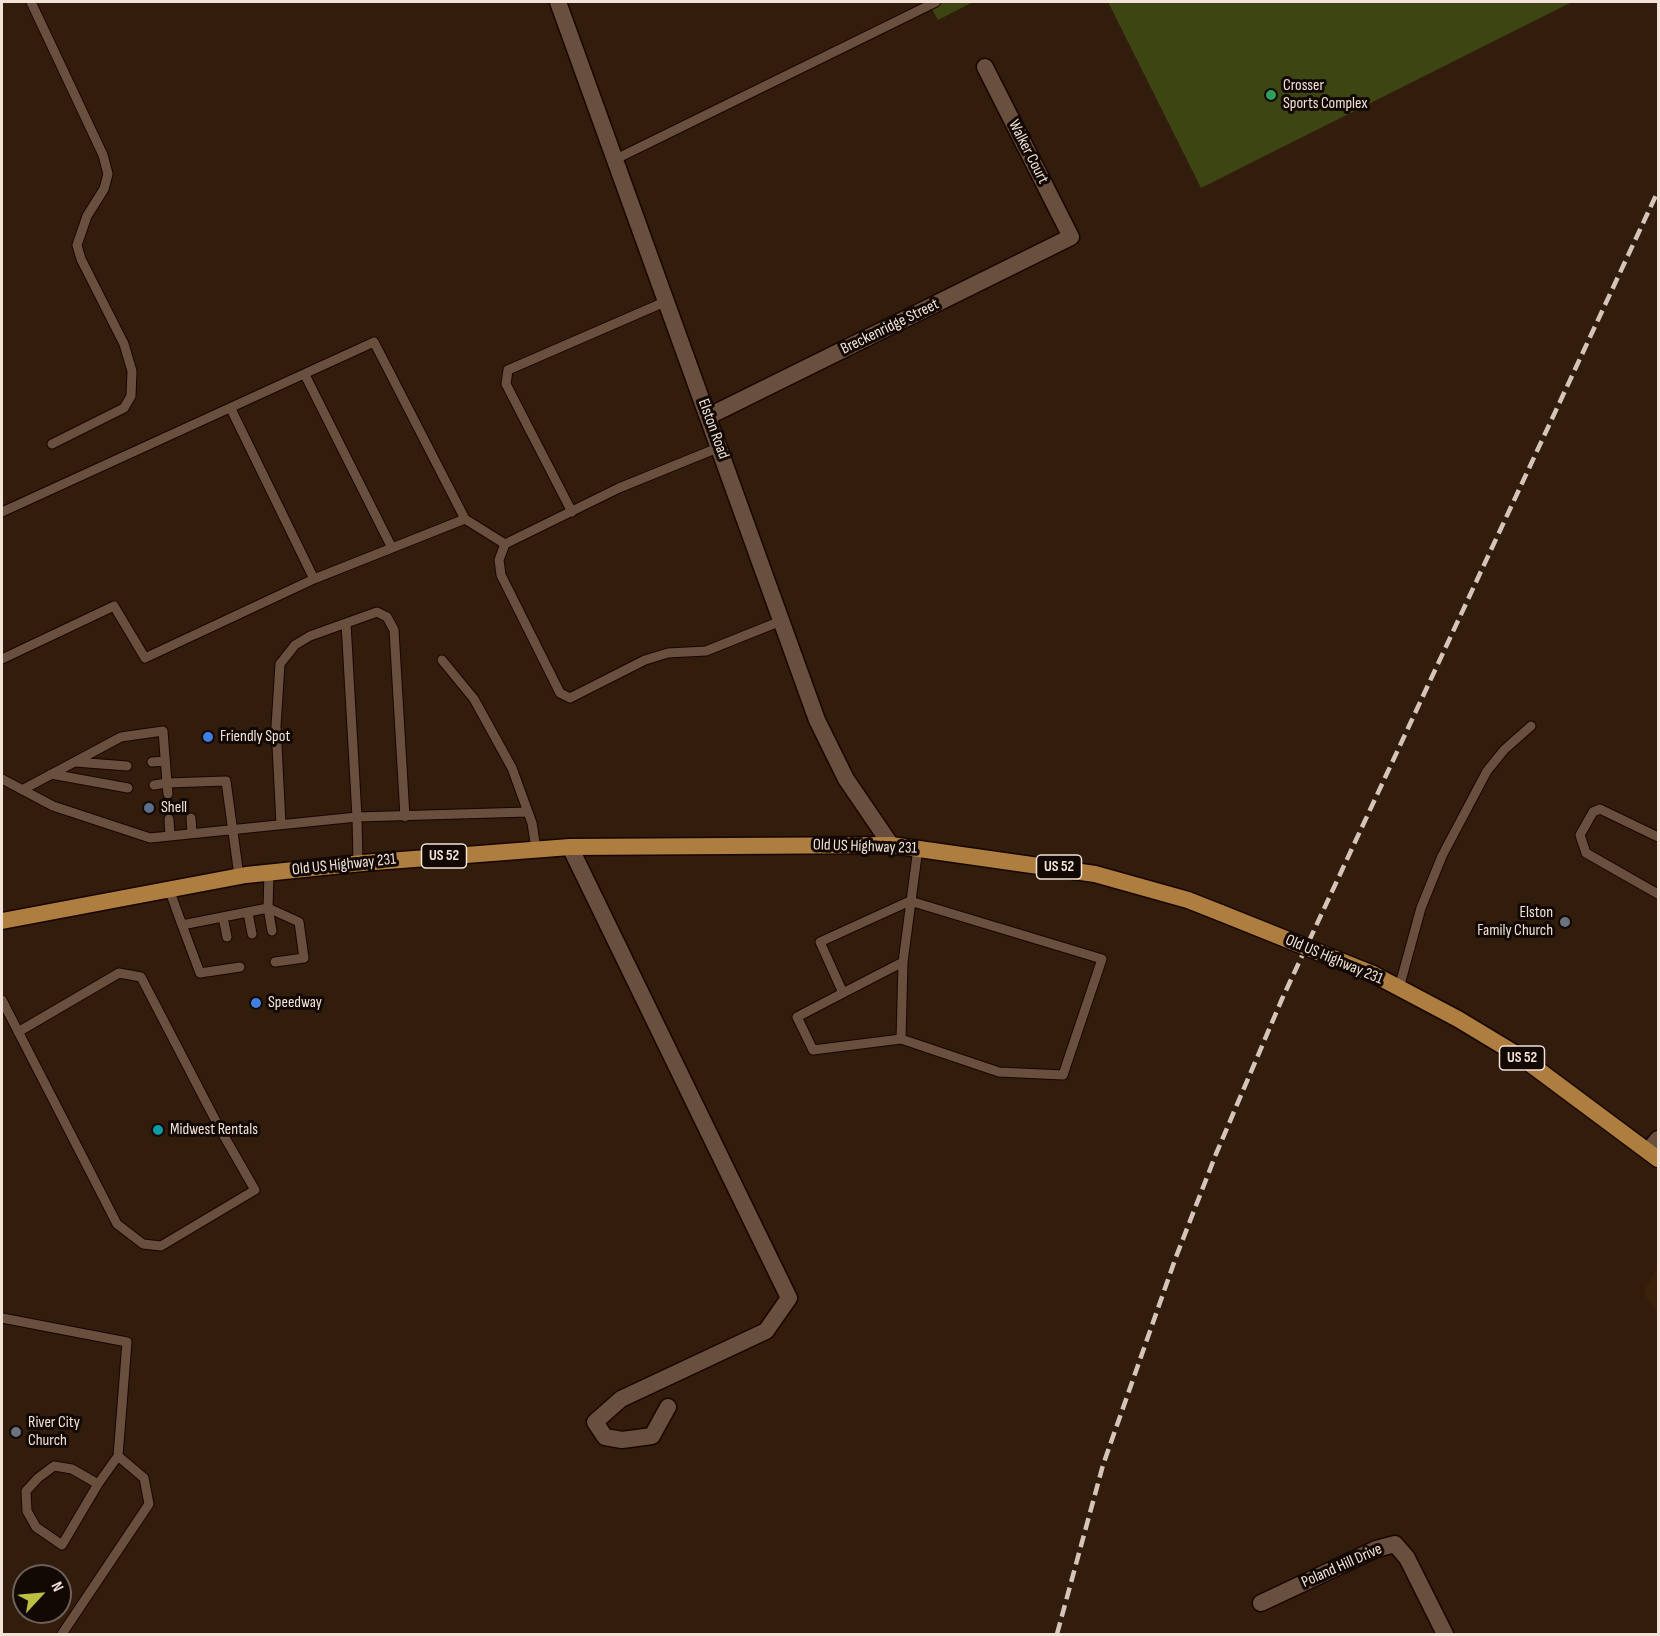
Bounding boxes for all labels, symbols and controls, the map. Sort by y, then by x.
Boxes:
place label: Crosser Sports Complex [1283,76,1367,114]
marker: Crosser Sports Complex [1264,88,1278,102]
street label: Walker Court [1004,117,1052,187]
street label: Breckenridge Street [838,295,942,359]
street label: Elston Road [693,396,733,462]
place label: Friendly Spot [220,727,290,747]
marker: Friendly Spot [201,730,215,744]
place label: Shell [161,798,187,818]
marker: Shell [142,801,156,815]
street label: Old US Highway 231 [813,836,917,858]
road number: US 52 [422,844,466,868]
street label: Old US Highway 231 [291,850,397,880]
road number: US 52 [1036,855,1082,879]
place label: Elston Family Church [1477,903,1553,941]
marker: Elston Family Church [1558,915,1572,929]
street label: Old US Highway 231 [1282,931,1386,989]
place label: Speedway [268,993,322,1013]
marker: Speedway [249,996,263,1010]
road number: US 52 [1500,1046,1544,1070]
place label: Midwest Rentals [170,1120,258,1140]
marker: Midwest Rentals [151,1123,165,1137]
place label: River City Church [28,1413,80,1451]
marker: River City Church [9,1425,23,1439]
street label: Poland Hill Drive [1299,1540,1385,1592]
north arrow [12,1564,72,1624]
text: N [46,1579,67,1595]

